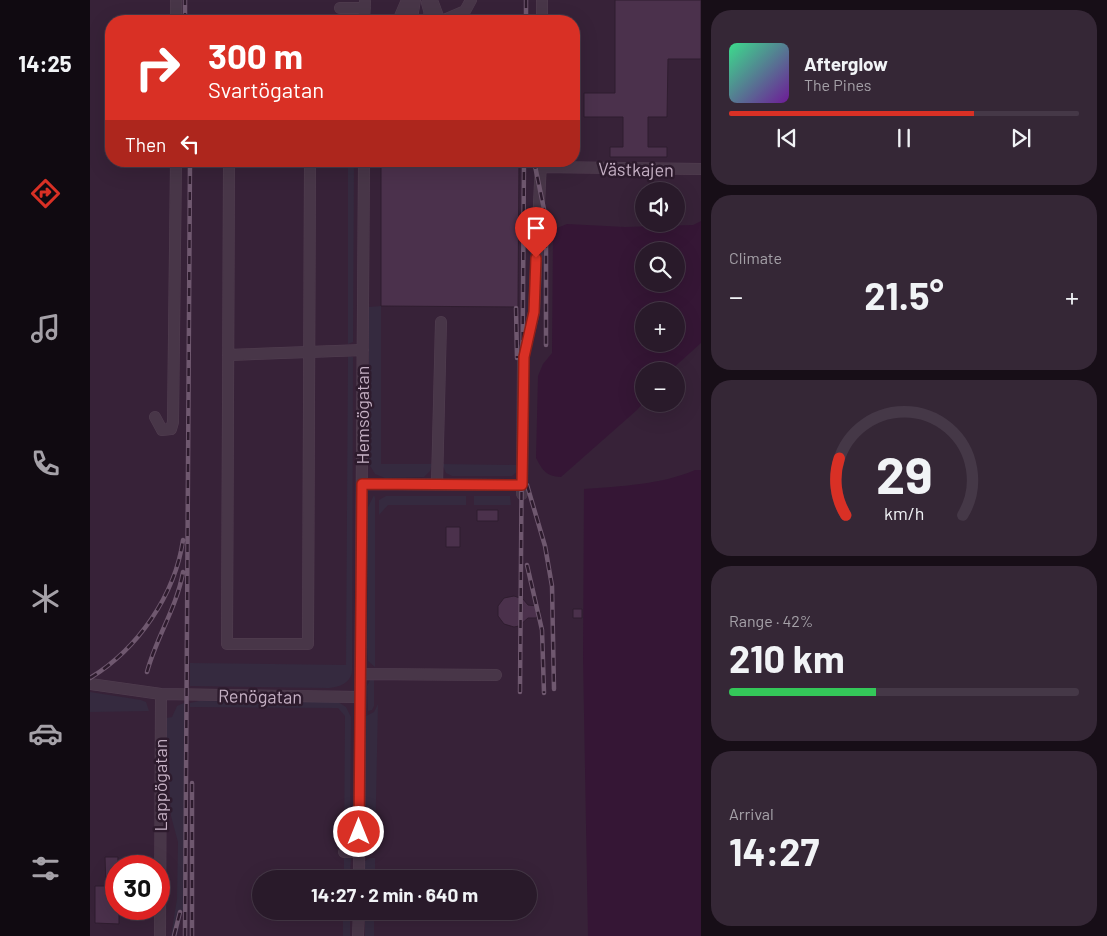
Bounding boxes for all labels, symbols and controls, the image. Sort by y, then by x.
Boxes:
text: 300 m [208,34,303,76]
icon: right [125,35,190,100]
text: 14:25 [18,50,72,76]
text: Afterglow [804,52,888,75]
text: The Pines [804,75,872,94]
text: Svartögatan [208,76,324,102]
icon: previous [773,124,801,152]
icon: pause [890,124,918,152]
icon: next [1007,124,1035,152]
icon: left [176,130,204,158]
text: Then [125,133,166,156]
street label: Västkajen [598,157,674,181]
icon: directions [28,176,63,211]
map controls [635,182,685,412]
button: sound [635,182,685,232]
pin [515,207,557,258]
icon: arrive [522,214,550,242]
button: search [635,242,685,292]
text: Climate [729,248,782,267]
text: 21.5° [864,272,944,318]
text: − [729,279,743,313]
text: + [1065,279,1079,313]
button: + [635,302,685,352]
icon: music [28,311,63,346]
button: − [635,362,685,412]
street label: Hemsögatan [351,366,373,464]
text: 29 [876,442,932,504]
icon: phone [28,446,63,481]
text: km/h [884,502,924,524]
icon: climate [28,581,63,616]
text: Range · 42% [729,611,813,630]
text: 210 km [729,635,845,681]
street label: Renögatan [218,684,302,708]
icon: car [28,716,63,751]
street label: Lappögatan [149,738,171,832]
text: Arrival [729,804,774,823]
position arrow [332,805,384,857]
text: 14:27 [729,828,819,874]
icon: filters [28,851,63,886]
speed limit sign: 30 [105,855,170,920]
text: 14:27 · 2 min · 640 m [311,883,478,906]

